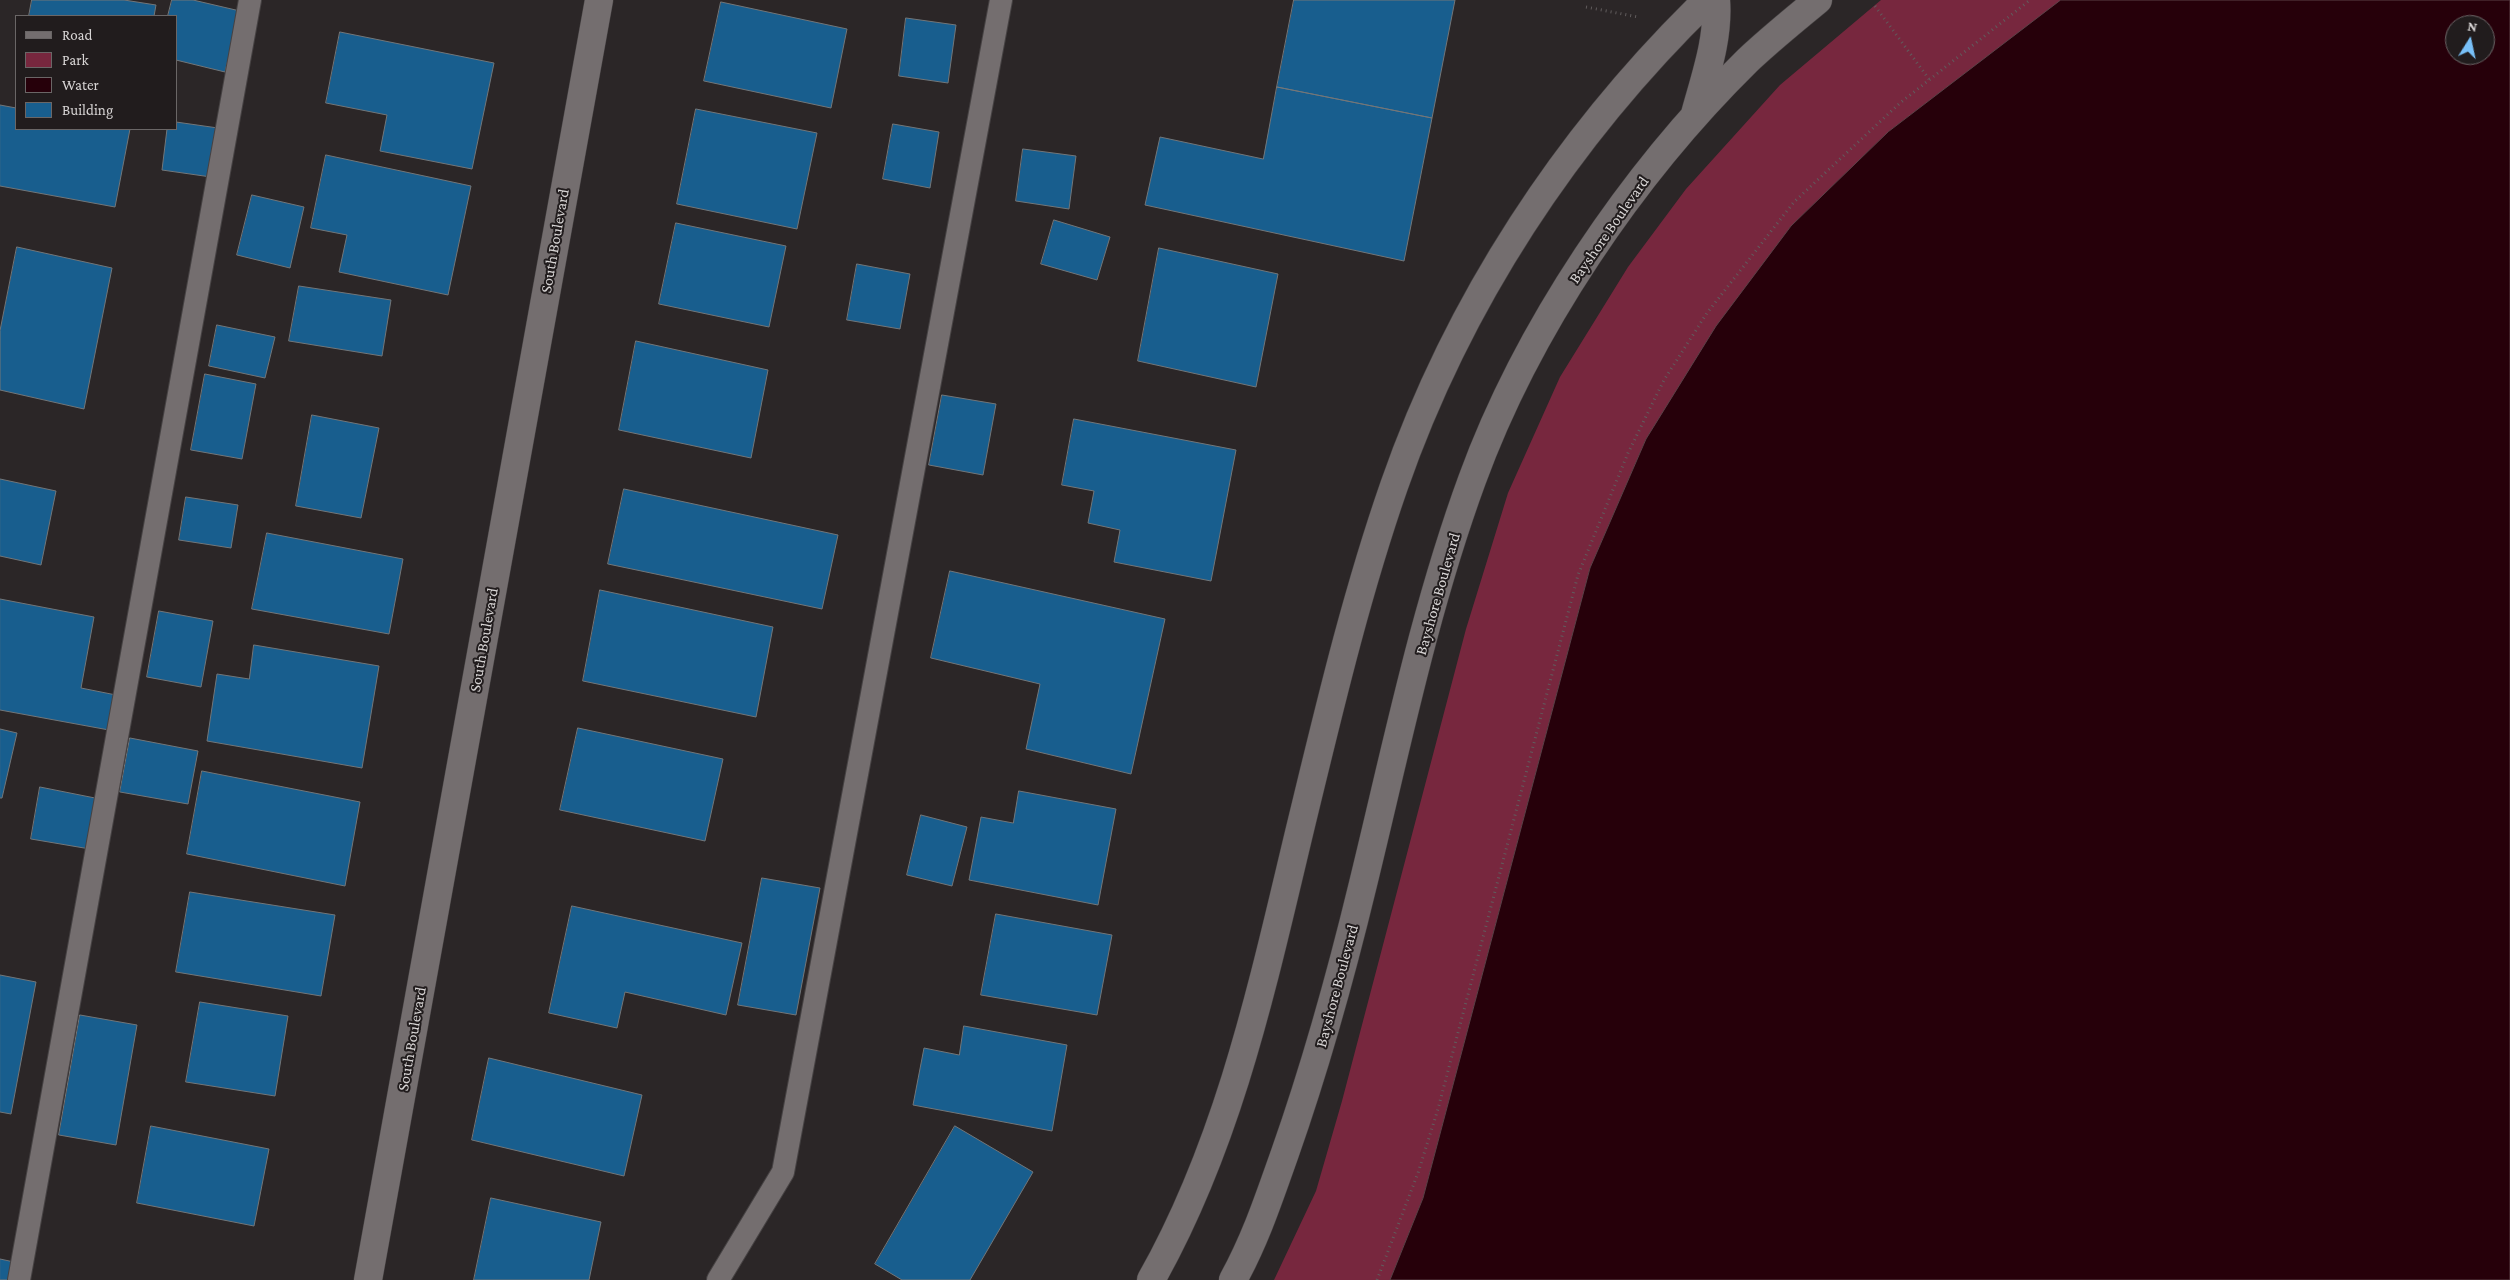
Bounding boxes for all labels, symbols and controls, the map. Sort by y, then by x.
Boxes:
legend [15,15,178,130]
north arrow [2445,15,2495,65]
text: N [2466,18,2479,35]
text: Road [62,27,92,43]
text: Park [62,52,89,68]
text: Water [62,77,99,93]
text: Building [62,102,113,118]
street label: Bayshore Boulevard [1565,173,1653,287]
street label: South Boulevard [536,187,574,295]
street label: Bayshore Boulevard [1411,531,1465,657]
street label: South Boulevard [465,586,503,694]
street label: Bayshore Boulevard [1311,922,1363,1050]
street label: South Boulevard [393,985,431,1093]

